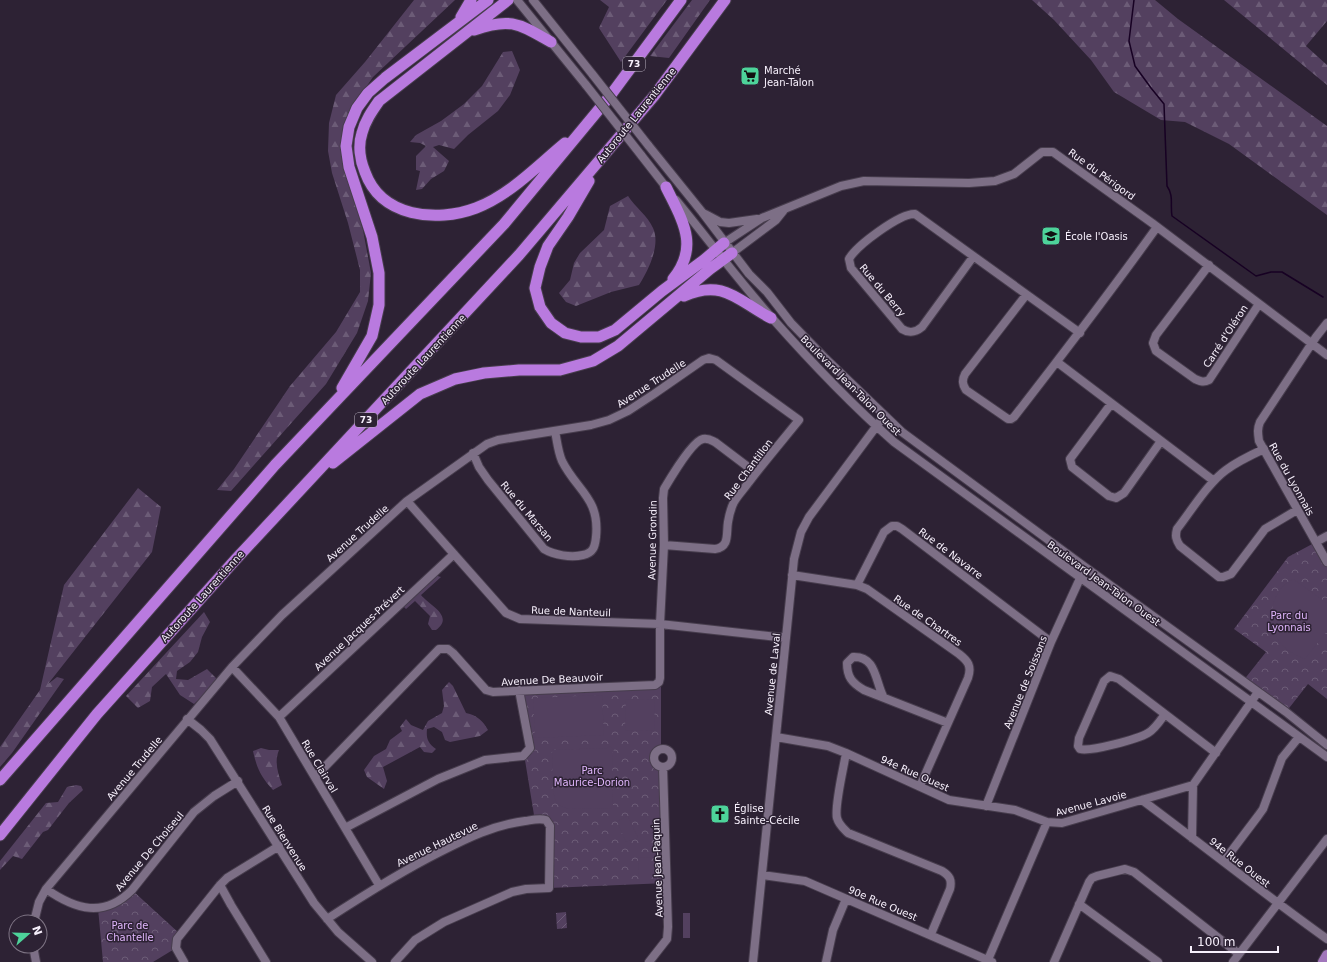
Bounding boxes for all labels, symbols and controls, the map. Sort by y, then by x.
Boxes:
road number: 73 [623,57,645,71]
supermarket icon: Marché Jean-Talon [739,65,761,87]
place label: Marché Jean-Talon [763,65,814,88]
street label: Autoroute Laurentienne [595,66,678,165]
street label: Rue du Périgord [1066,147,1137,202]
school or university icon: École l'Oasis [1040,225,1062,247]
place label: École l'Oasis [1065,230,1128,242]
street label: Rue du Berry [858,262,908,319]
street label: Carré d'Oléron [1201,303,1250,370]
street label: Autoroute Laurentienne [379,312,468,407]
street label: Boulevard Jean-Talon Ouest [798,333,903,438]
street label: Avenue Trudelle [615,357,688,410]
road number: 73 [355,413,377,427]
street label: Rue Chantillon [722,437,775,502]
street label: Rue du Lyonnais [1267,441,1316,518]
street label: Rue du Marsan [498,479,555,543]
street label: Avenue Grondin [646,500,659,580]
street label: Avenue Trudelle [324,503,391,564]
street label: Rue de Navarre [916,526,985,581]
street label: Boulevard Jean-Talon Ouest [1045,539,1162,628]
street label: Autoroute Laurentienne [158,548,246,644]
street label: Avenue Jacques-Prévert [312,584,407,673]
street label: Rue de Chartres [892,593,964,648]
street label: Rue de Nanteuil [531,605,611,618]
park label: Parc du Lyonnais [1267,610,1311,633]
street label: Avenue de Laval [763,632,782,716]
street label: Avenue de Soissons [1002,634,1049,730]
street label: Avenue De Beauvoir [501,671,604,688]
street label: Avenue Trudelle [105,734,164,802]
street label: Rue Clairval [299,738,340,795]
street label: 94e Rue Ouest [879,753,951,794]
park label: Parc Maurice-Dorion [554,765,630,788]
street label: Avenue Lavoie [1054,789,1128,818]
place label: Église Sainte-Cécile [734,802,800,826]
street label: Rue Bienvenue [260,803,309,873]
church icon: Église Sainte-Cécile [709,803,731,825]
street label: Avenue De Choiseul [113,809,186,893]
street label: Avenue Jean-Paquin [650,818,665,918]
street label: Avenue Hautevue [395,820,480,869]
street label: 94e Rue Ouest [1207,835,1272,889]
street label: 90e Rue Ouest [847,884,919,923]
north arrow [8,914,48,954]
park label: Parc de Chantelle [106,920,154,943]
text: N [29,924,45,937]
scale bar [1191,928,1278,954]
text: 100 m [1197,935,1235,949]

